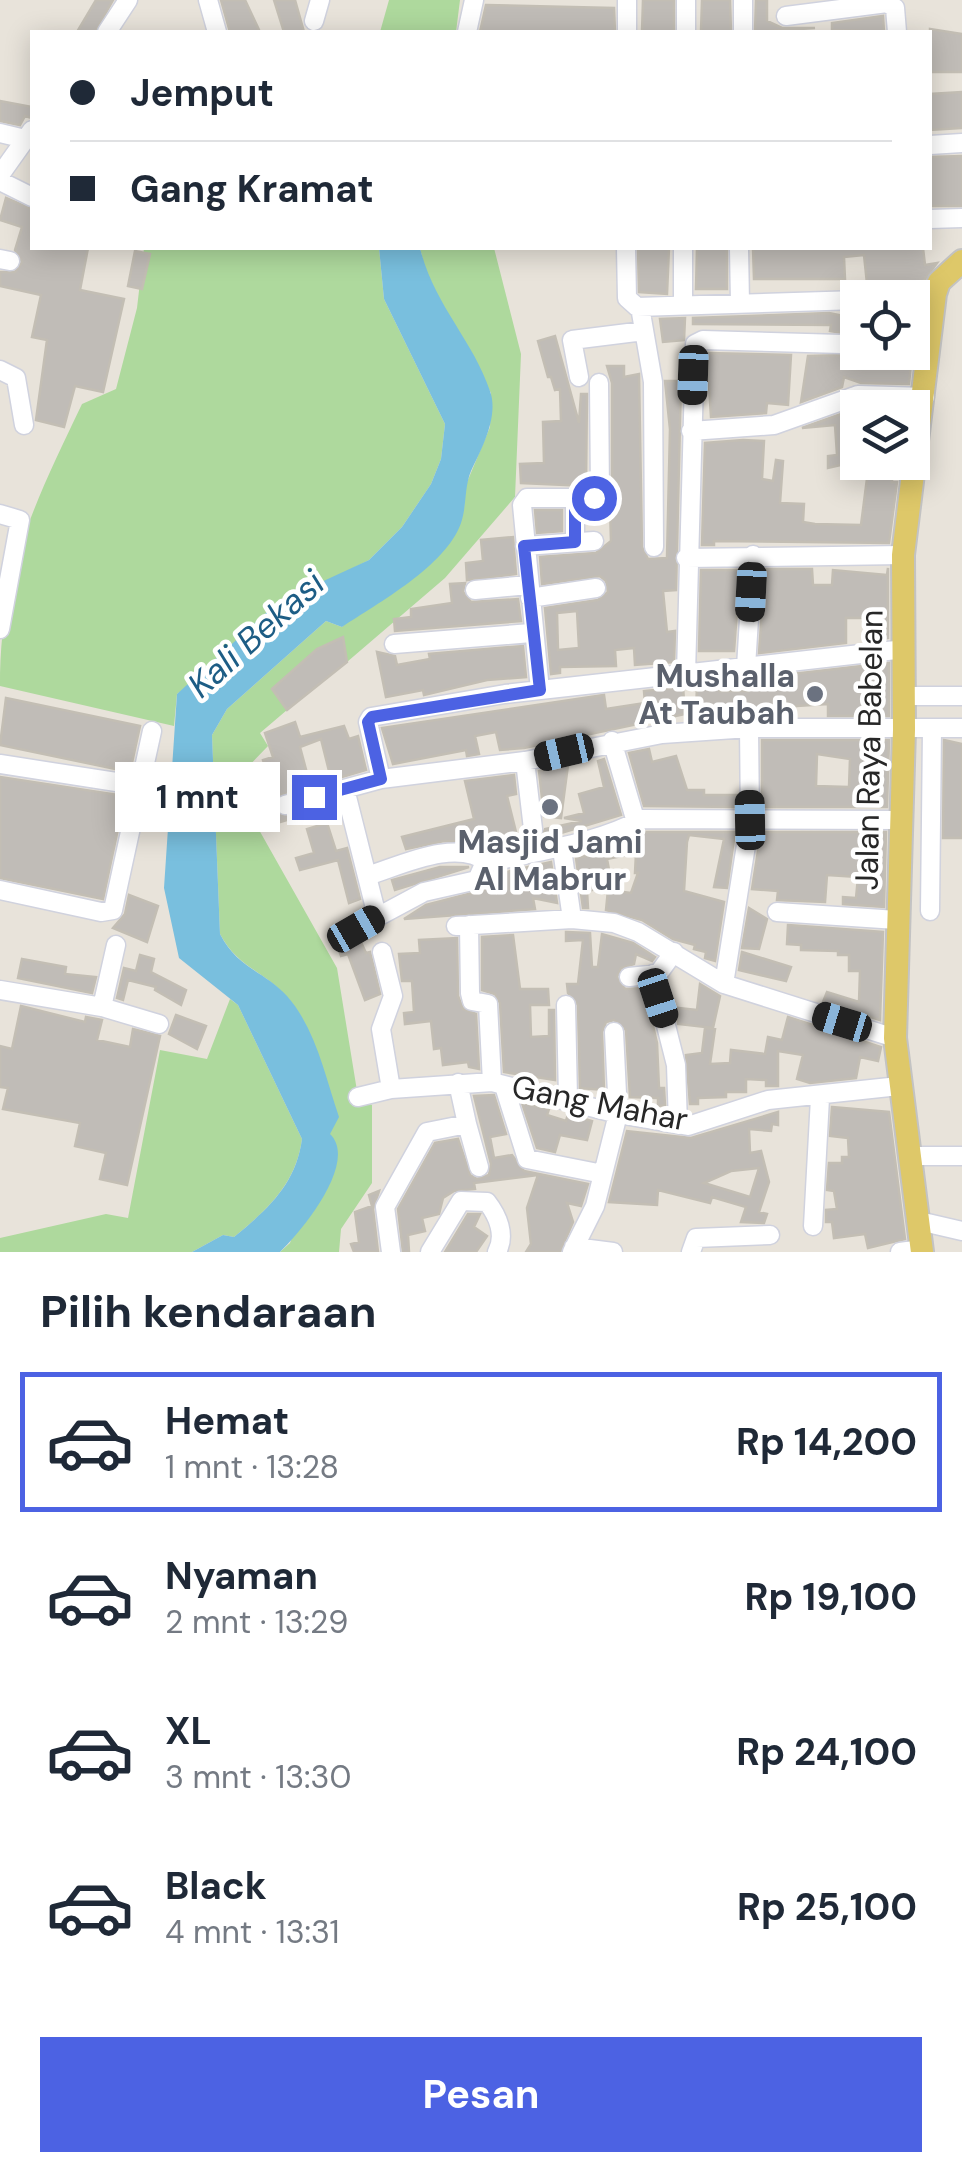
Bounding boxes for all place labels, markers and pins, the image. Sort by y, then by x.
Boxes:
place label: Mushalla At Taubah [638,655,795,734]
marker: Mushalla At Taubah [804,683,826,705]
marker: Masjid Jami Al Mabrur [539,796,561,818]
place label: Masjid Jami Al Mabrur [457,821,643,900]

